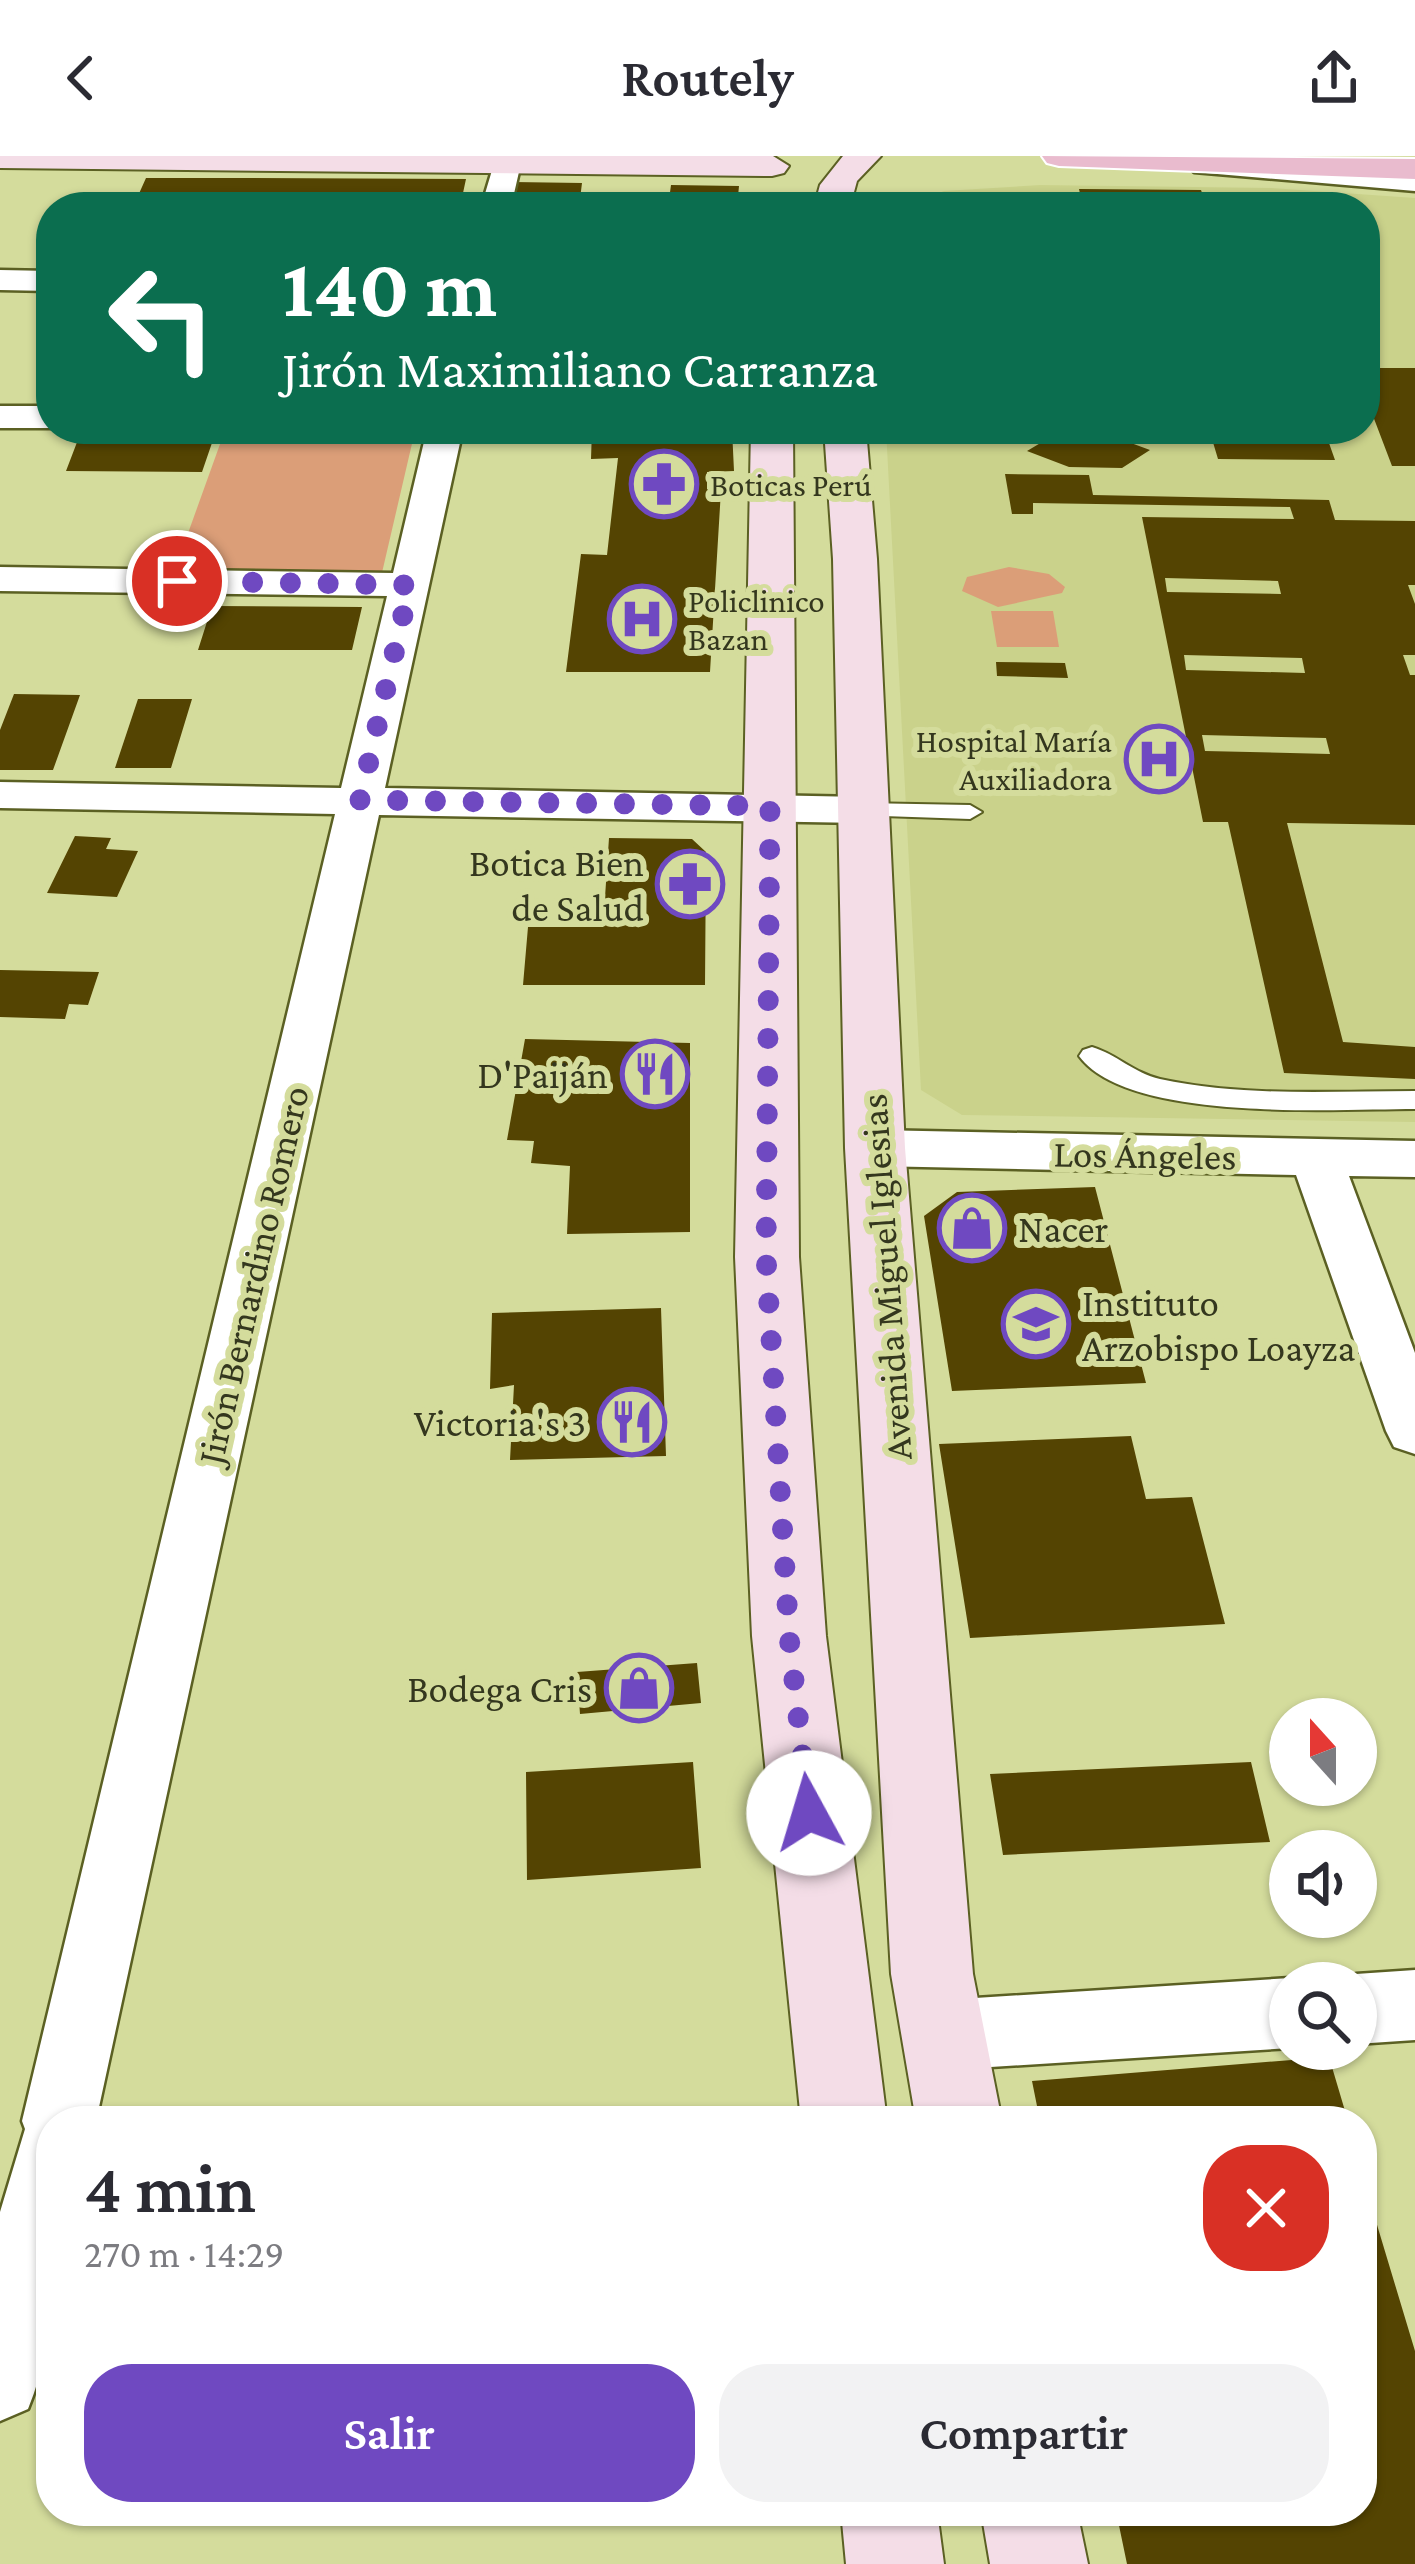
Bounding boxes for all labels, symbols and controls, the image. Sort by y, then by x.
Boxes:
icon: back [48,45,114,111]
icon: share [1301,45,1367,111]
text: Routely [621,48,794,108]
icon: left [84,240,240,396]
text: 140 m [282,241,497,334]
text: Jirón Maximiliano Carranza [282,339,878,399]
pharmacy icon: Boticas Perú [629,449,699,519]
place label: Boticas Perú [710,466,872,503]
pin [126,530,228,632]
icon: arrive [144,548,210,614]
place label: Policlinico Bazan [688,582,825,657]
hospital icon: Policlinico Bazan [607,584,677,654]
place label: Hospital María Auxiliadora [916,722,1112,797]
hospital icon: Hospital María Auxiliadora [1124,724,1194,794]
place label: Botica Bien de Salud [469,841,644,929]
pharmacy icon: Botica Bien de Salud [655,849,725,919]
restaurant icon: D'Paiján [620,1039,690,1109]
place label: D'Paiján [477,1053,608,1098]
street label: Jirón Bernardino Romero [187,1082,317,1471]
street label: Avenida Miguel Iglesias [851,1092,921,1461]
street label: Los Ángeles [1053,1131,1237,1179]
shop icon: Nacer [937,1193,1007,1263]
place label: Nacer [1018,1207,1109,1250]
place label: Instituto Arzobispo Loayza [1082,1281,1356,1370]
school or university icon: Instituto Arzobispo Loayza [1001,1289,1071,1359]
restaurant icon: Victoria's 3 [597,1387,667,1457]
place label: Victoria's 3 [414,1401,586,1444]
shop icon: Bodega Cris [604,1653,674,1723]
place label: Bodega Cris [407,1667,592,1711]
north arrow [1269,1698,1377,1806]
map controls [1269,1698,1377,2070]
position arrow [746,1750,872,1876]
button: sound [1269,1830,1377,1938]
button: search [1269,1962,1377,2070]
button: close [1203,2145,1329,2271]
text: 4 min [84,2147,256,2227]
text: 270 m · 14:29 [84,2232,284,2275]
button: Salir [84,2364,695,2502]
button: Compartir [719,2364,1329,2502]

